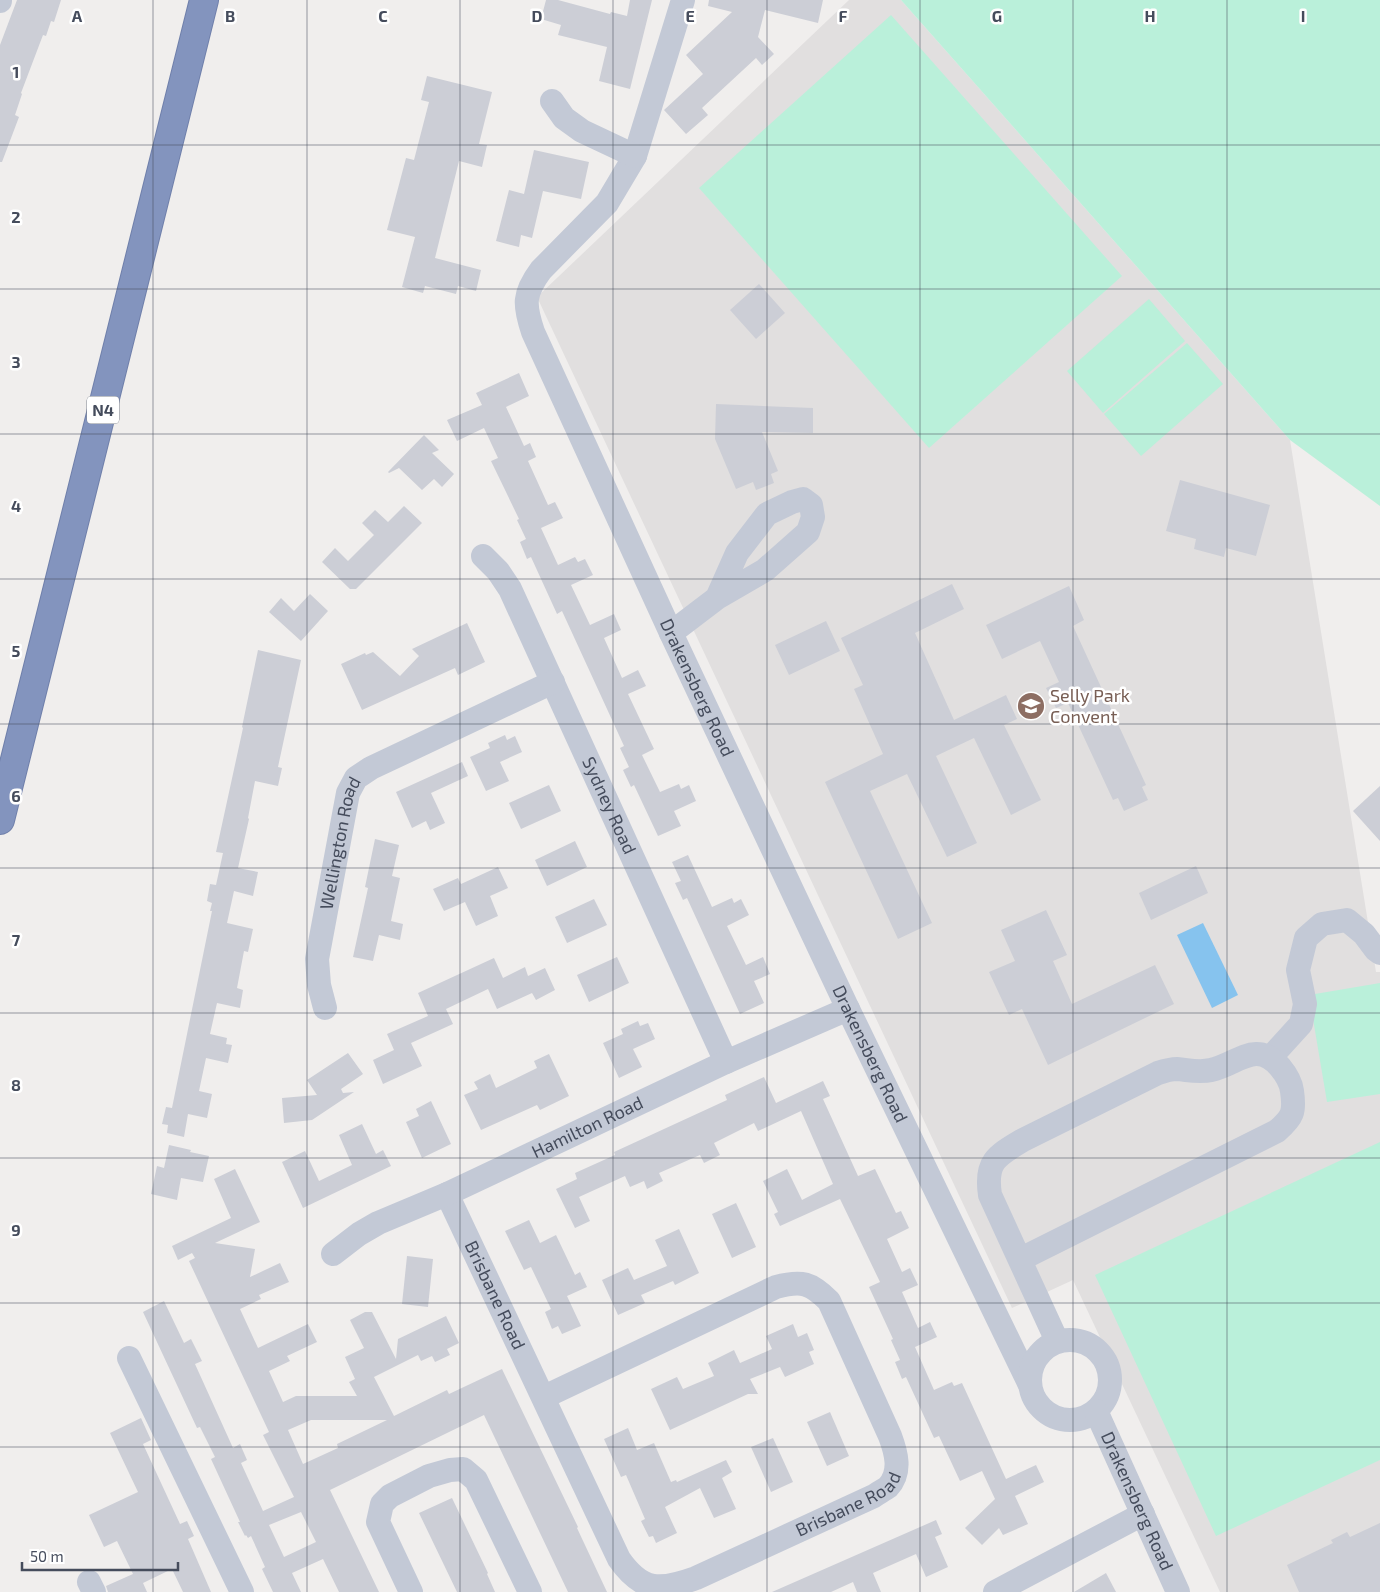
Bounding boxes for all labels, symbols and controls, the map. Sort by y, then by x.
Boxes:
text: A [72,6,83,25]
text: B [225,6,235,25]
text: C [378,6,388,25]
text: D [532,6,543,25]
text: E [685,6,695,25]
text: F [839,6,848,25]
text: G [992,6,1002,25]
text: H [1144,6,1156,25]
text: I [1301,6,1305,25]
text: 1 [13,62,19,81]
text: 2 [11,207,21,226]
text: 3 [11,352,21,371]
road number: N4 [87,396,119,424]
text: 4 [11,496,21,515]
street label: Drakensberg Road [656,615,740,760]
text: 5 [12,641,21,660]
place label: Selly Park Convent [1050,684,1130,727]
school or university icon: Selly Park Convent [1016,691,1046,721]
street label: Sydney Road [578,753,642,857]
street label: Wellington Road [314,772,365,911]
text: 6 [11,786,21,805]
text: 7 [12,930,21,949]
street label: Drakensberg Road [828,981,913,1126]
text: 8 [11,1075,21,1094]
street label: Hamilton Road [528,1091,646,1162]
text: 9 [11,1220,21,1239]
street label: Brisbane Road [461,1237,531,1353]
street label: Drakensberg Road [1097,1428,1179,1574]
street label: Brisbane Road [792,1468,905,1541]
scale bar [22,1540,179,1572]
text: 50 m [30,1547,64,1565]

